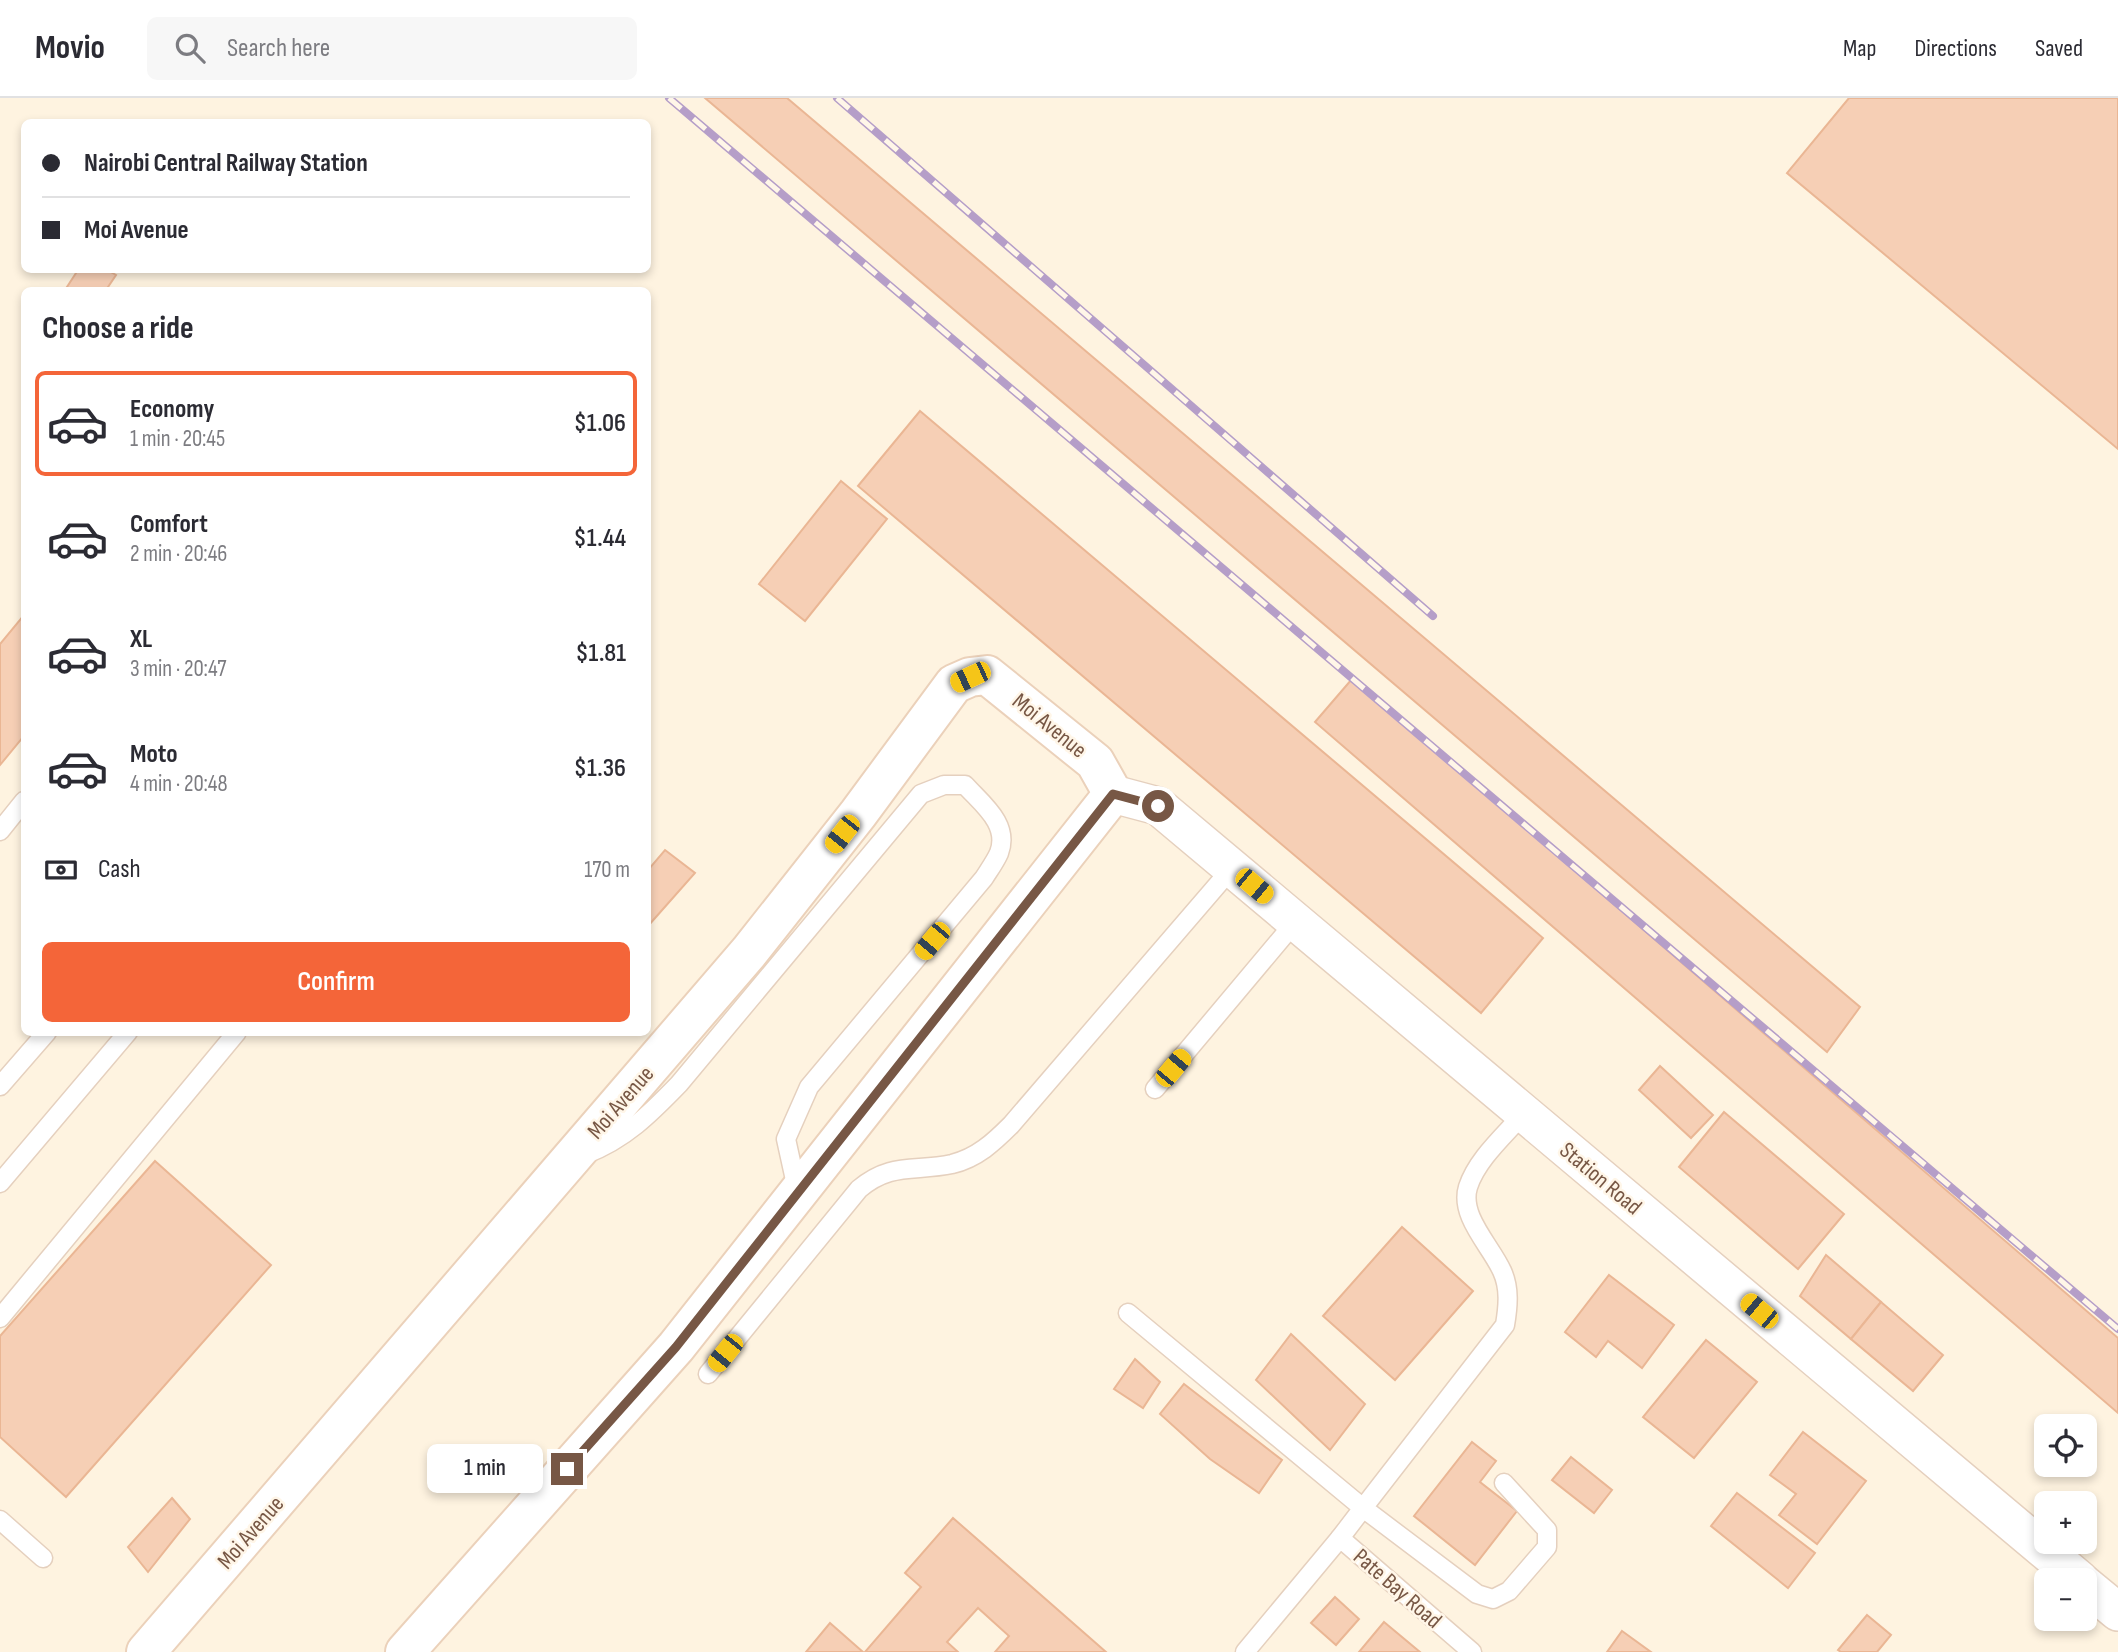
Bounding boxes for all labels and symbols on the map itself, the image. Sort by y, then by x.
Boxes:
car [947,659,994,695]
street label: Moi Avenue [1007,687,1092,764]
route start [1142,790,1174,822]
car [821,811,864,857]
car [1232,864,1277,908]
car [911,918,954,964]
car [1152,1045,1195,1091]
street label: Moi Avenue [582,1060,660,1145]
street label: Station Road [1554,1136,1647,1221]
car [1737,1289,1782,1333]
car [704,1330,747,1376]
callout: 1 min [427,1444,542,1494]
route end [551,1453,583,1485]
street label: Moi Avenue [212,1490,290,1575]
street label: Pate Bay Road [1347,1543,1447,1635]

